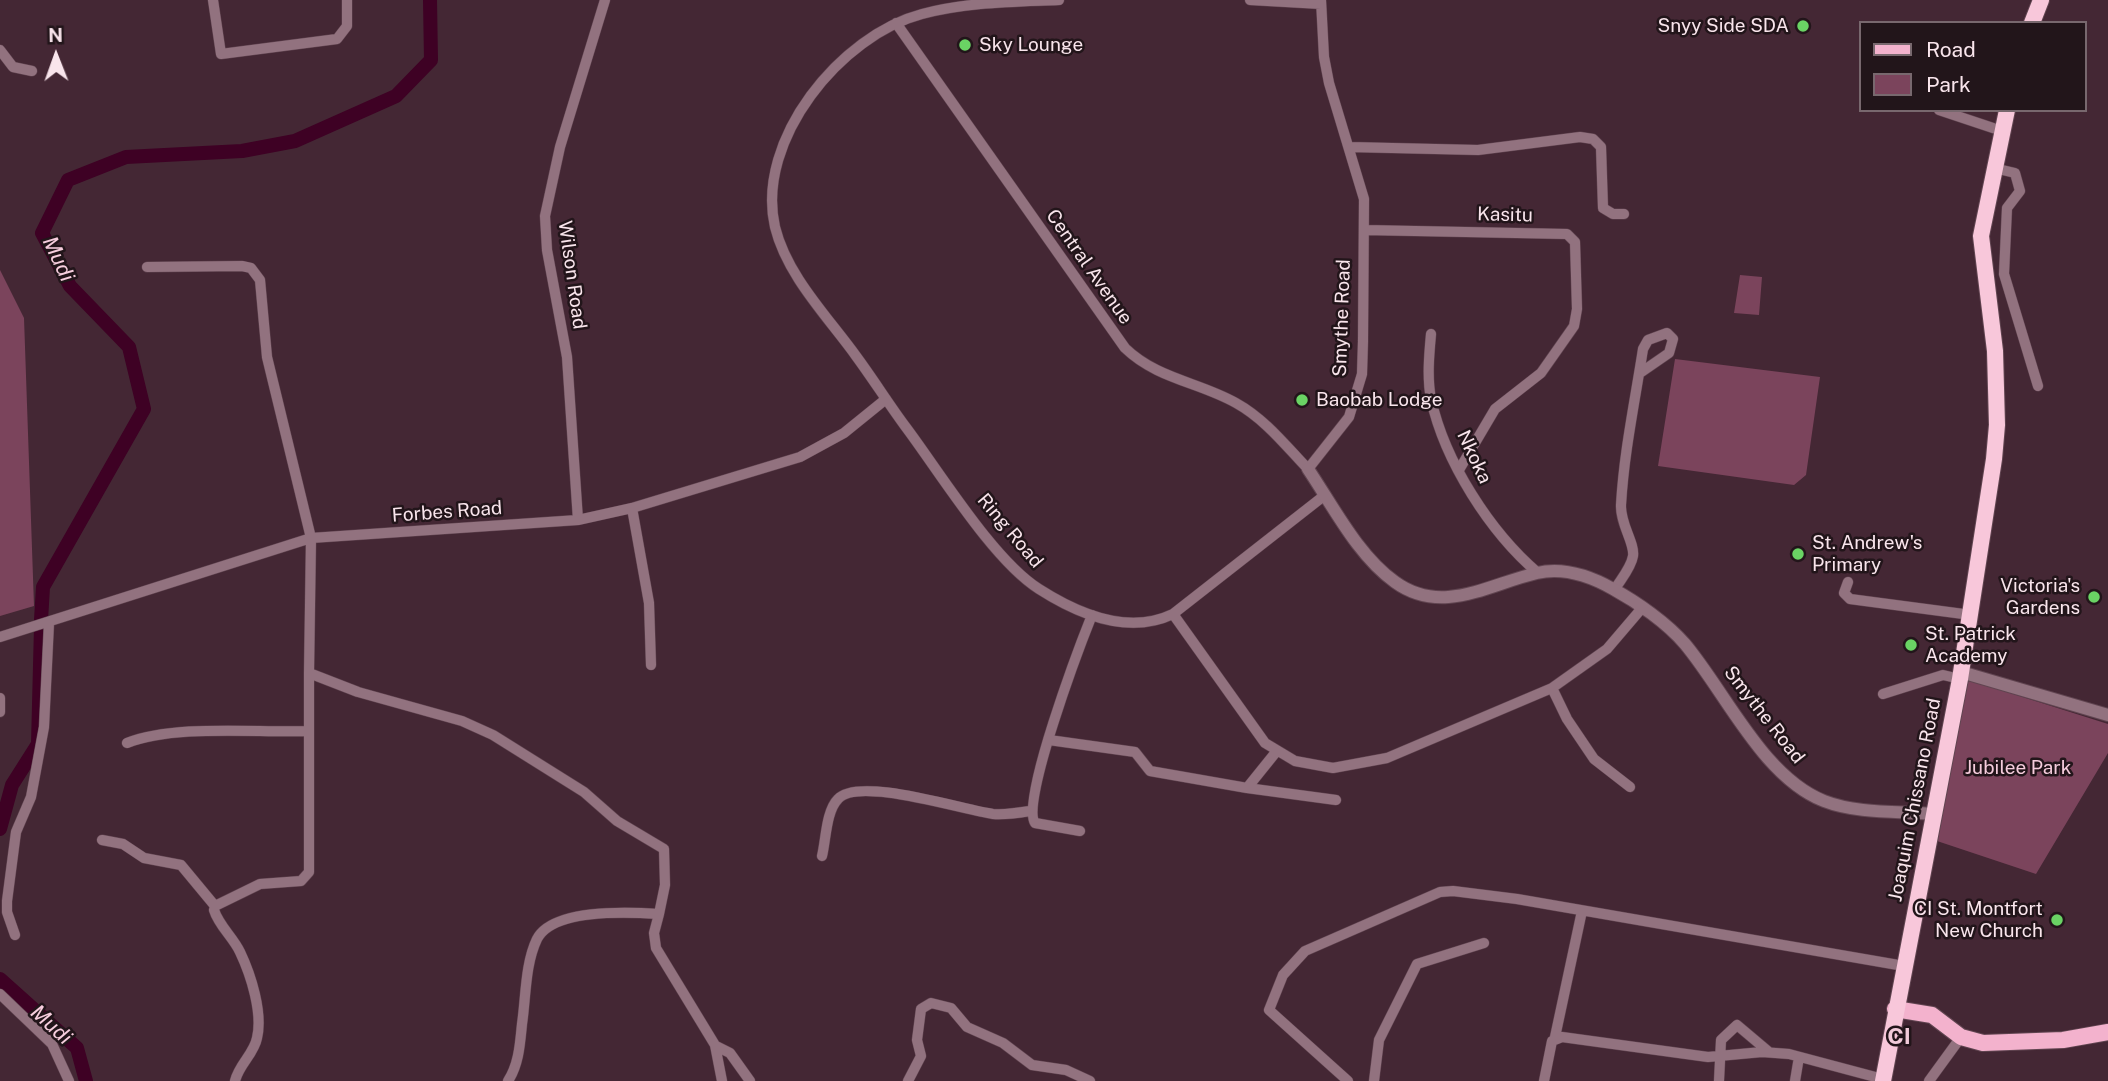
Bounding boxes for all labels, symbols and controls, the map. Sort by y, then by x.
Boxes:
place label: Snyy Side SDA [1658,15,1789,37]
marker: Snyy Side SDA [1795,18,1811,34]
north arrow [21,21,91,91]
legend [1860,21,2087,112]
text: N [48,24,63,46]
place label: Sky Lounge [979,34,1083,56]
marker: Sky Lounge [957,37,973,53]
text: Road [1926,37,1976,62]
text: Park [1926,72,1971,97]
street label: Kasitu [1477,203,1533,227]
street label: Central Avenue [1041,205,1137,329]
street label: Wilson Road [553,219,591,331]
water label: Mudi [37,232,79,286]
street label: Smythe Road [1329,259,1355,377]
place label: Baobab Lodge [1316,389,1443,411]
marker: Baobab Lodge [1294,392,1310,408]
street label: Nkoka [1452,427,1496,487]
street label: Ring Road [972,489,1048,573]
street label: Forbes Road [391,497,503,527]
place label: St. Andrew's Primary [1812,532,1922,576]
marker: St. Andrew's Primary [1790,546,1806,562]
place label: Victoria's Gardens [2000,575,2080,619]
marker: Victoria's Gardens [2086,589,2102,605]
place label: St. Patrick Academy [1925,623,2016,667]
marker: St. Patrick Academy [1903,637,1919,653]
street label: Smythe Road [1719,662,1809,768]
street label: Joaquim Chissano Road [1884,696,1946,904]
park label: Jubilee Park [1965,757,2071,779]
place label: CI St. Montfort New Church [1914,898,2043,942]
marker: CI St. Montfort New Church [2049,912,2065,928]
water label: Mudi [25,1000,77,1050]
district label: CI [1887,1023,1911,1051]

